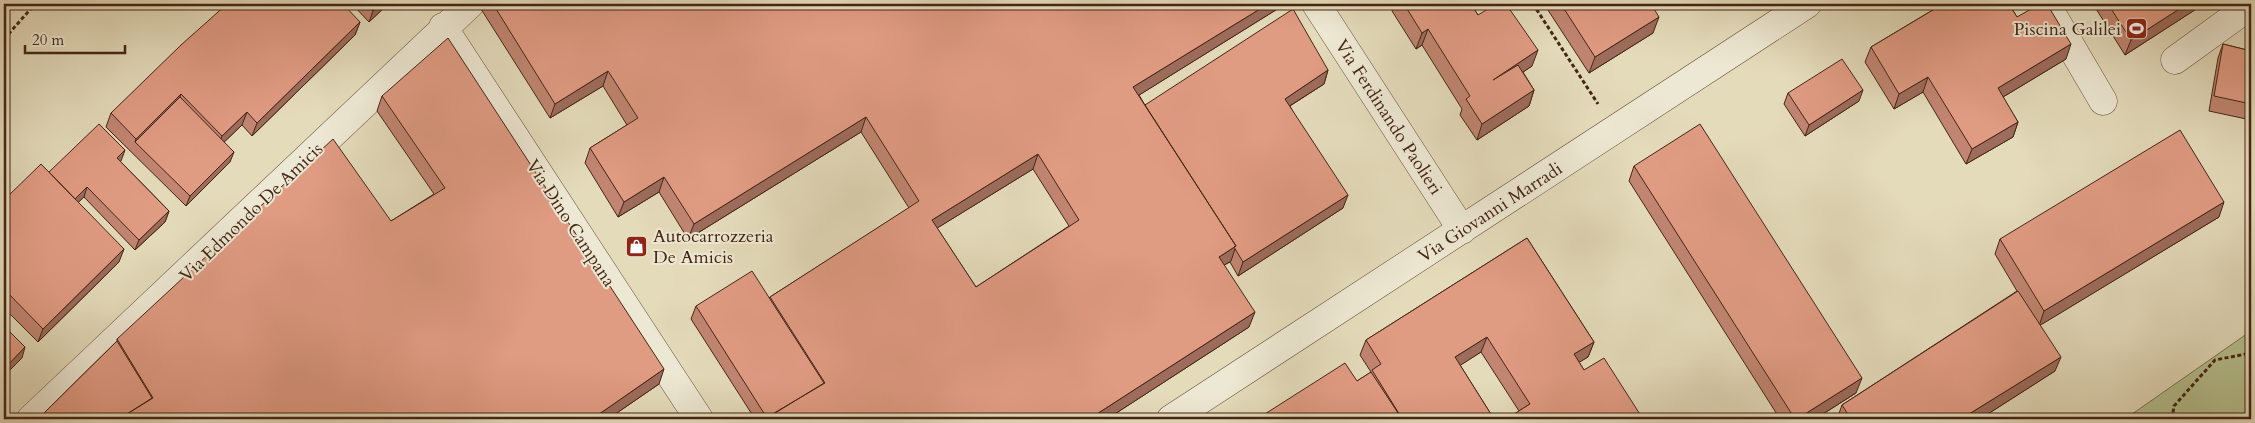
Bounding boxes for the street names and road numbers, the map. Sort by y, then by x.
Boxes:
street label: Via Ferdinando Paolieri [1329,35,1448,200]
street label: Via Edmondo De Amicis [174,137,329,288]
street label: Via Dino Campana [520,155,621,292]
street label: Via Giovanni Marradi [1413,156,1567,269]

